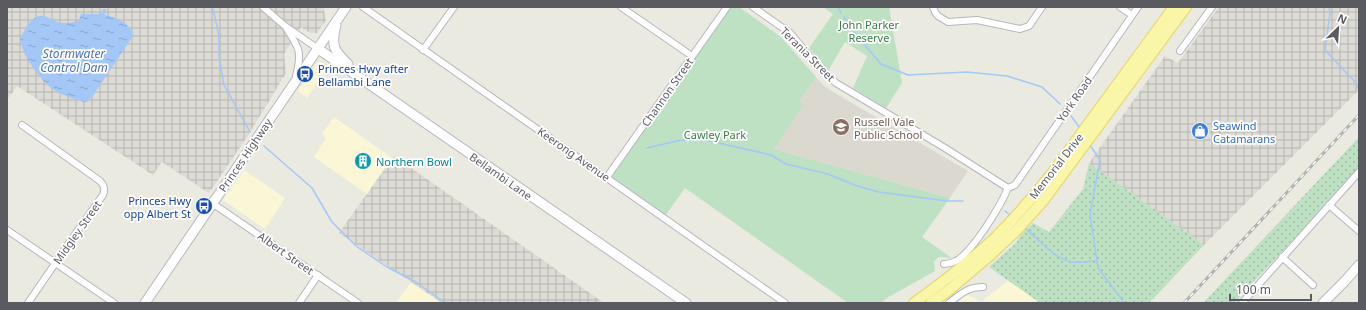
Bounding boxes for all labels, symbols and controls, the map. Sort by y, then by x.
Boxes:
north arrow [1318,8,1358,48]
text: N [1335,10,1350,27]
park label: John Parker Reserve [838,17,900,45]
street label: Terania Street [777,23,839,85]
water label: Stormwater Control Dam [40,45,108,76]
street label: Channon Street [638,55,696,129]
place label: Princes Hwy after Bellambi Lane [318,61,409,89]
bus stop icon: Princes Hwy after Bellambi Lane [295,64,315,84]
street label: York Road [1053,73,1095,125]
place label: Russell Vale Public School [854,114,922,142]
street label: Princes Highway [215,115,275,195]
school or university icon: Russell Vale Public School [831,117,851,137]
place label: Seawind Catamarans [1213,118,1275,146]
shop icon: Seawind Catamarans [1190,121,1210,141]
street label: Keerong Avenue [535,123,613,185]
park label: Cawley Park [684,127,746,142]
street label: Memorial Drive [1026,130,1086,202]
street label: Bellambi Lane [467,149,535,203]
building icon: Northern Bowl [353,151,373,171]
place label: Northern Bowl [376,154,452,169]
place label: Princes Hwy opp Albert St [124,193,191,221]
bus stop icon: Princes Hwy opp Albert St [194,196,214,216]
street label: Midgley Street [50,197,104,267]
street label: Albert Street [255,228,317,278]
scale bar [1230,276,1311,302]
text: 100 m [1236,281,1271,298]

